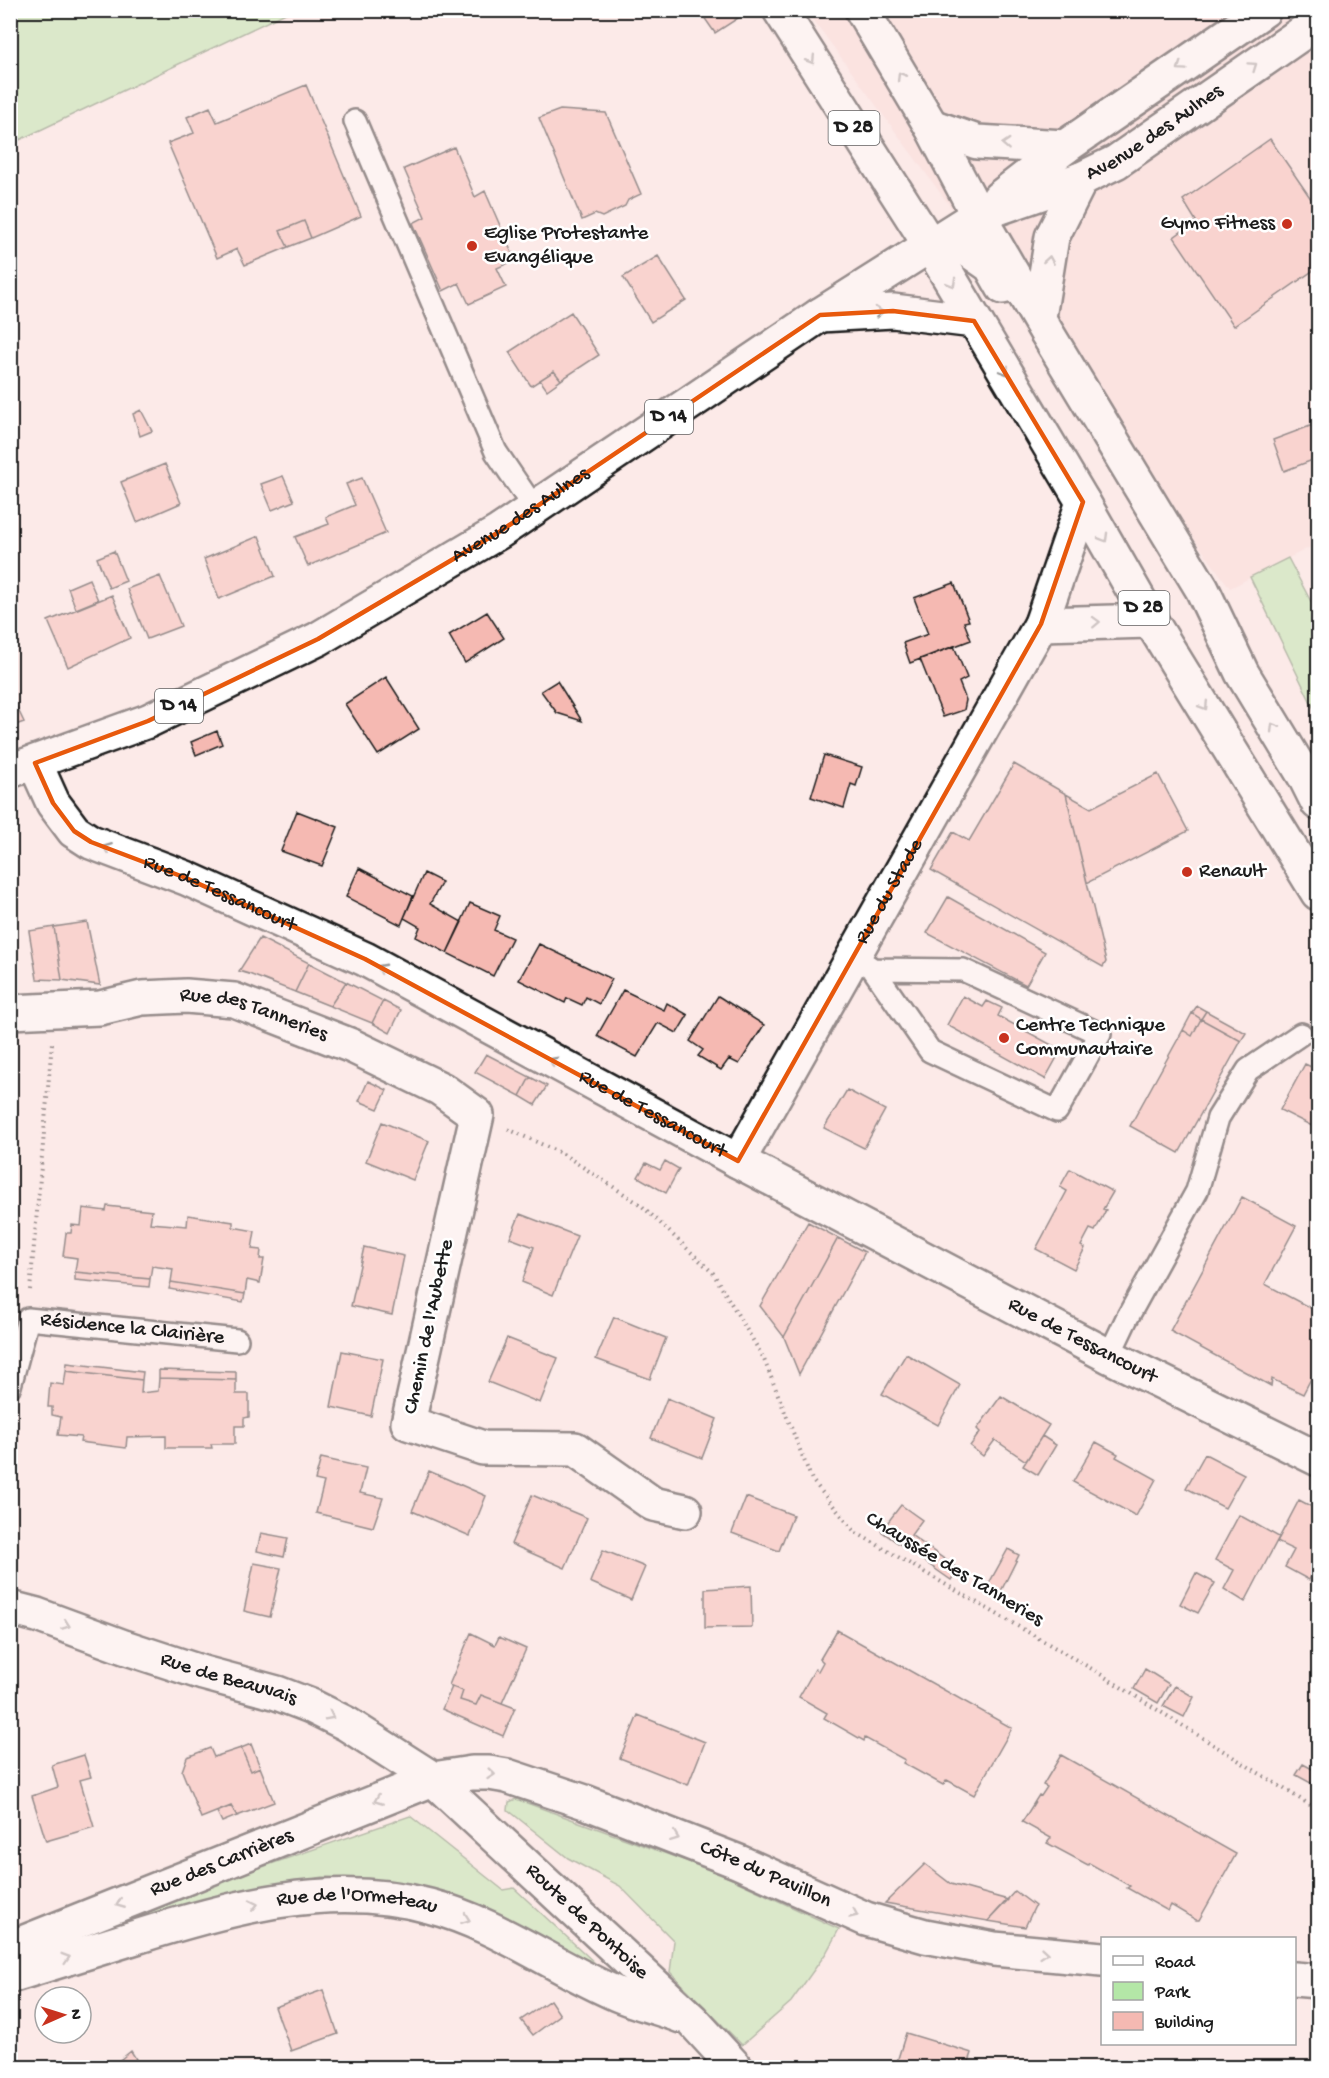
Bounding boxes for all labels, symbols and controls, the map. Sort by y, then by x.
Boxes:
one-way arrow [804,54,816,64]
one-way arrow [1177,60,1188,71]
one-way arrow [1246,63,1257,74]
one-way arrow [897,72,908,82]
street label: Avenue des Aulnes [1082,78,1229,187]
road number: D 28 [828,111,880,145]
one-way arrow [1002,137,1011,150]
place label: Gymo Fitness [1160,212,1276,237]
marker: Gymo Fitness [1280,217,1294,231]
place label: Eglise Protestante Evangélique [484,222,650,271]
marker: Eglise Protestante Evangélique [465,239,479,253]
one-way arrow [1042,255,1054,264]
one-way arrow [944,277,956,287]
one-way arrow [874,305,883,318]
one-way arrow [997,365,1009,375]
road number: D 14 [645,400,693,434]
street label: Avenue des Aulnes [447,461,596,569]
one-way arrow [1097,532,1108,543]
road number: D 28 [1118,591,1170,625]
one-way arrow [1092,615,1101,628]
road number: D 14 [155,689,203,723]
one-way arrow [1196,700,1208,710]
one-way arrow [1270,723,1282,733]
street label: Rue du Stade [850,834,930,949]
one-way arrow [102,843,113,856]
street label: Rue de Tessancourt [139,850,302,940]
place label: Renault [1199,860,1268,885]
marker: Renault [1180,865,1194,879]
one-way arrow [377,964,388,975]
street label: Rue des Tanneries [179,983,332,1048]
place label: Centre Technique Communautaire [1016,1014,1166,1063]
marker: Centre Technique Communautaire [997,1031,1011,1045]
one-way arrow [549,1057,559,1068]
street label: Rue de Tessancourt [574,1064,733,1166]
street label: Chemin de l'Aubette [399,1236,461,1417]
street label: Rue de Tessancourt [1003,1292,1163,1391]
street label: Résidence la Clairière [39,1308,226,1351]
street label: Chaussée des Tanneries [860,1507,1049,1634]
one-way arrow [60,1618,71,1631]
street label: Rue de Beauvais [157,1647,302,1712]
one-way arrow [324,1708,335,1720]
one-way arrow [486,1767,496,1780]
one-way arrow [374,1793,385,1805]
street label: Rue des Carrières [147,1823,298,1903]
one-way arrow [669,1830,680,1842]
street label: Côte du Pavillon [696,1835,835,1914]
street label: Route de Pontoise [520,1858,654,1986]
street label: Rue de l'Ormeteau [275,1883,440,1920]
one-way arrow [115,1897,126,1909]
one-way arrow [248,1899,258,1912]
one-way arrow [848,1907,859,1919]
one-way arrow [460,1912,471,1925]
legend [1101,1937,1296,2045]
one-way arrow [1040,1946,1049,1959]
one-way arrow [60,1953,71,1965]
text: Road [1155,1953,1196,1974]
text: Park [1154,1983,1191,2004]
north arrow [33,1985,93,2045]
text: N [65,2009,84,2021]
text: Building [1154,2013,1214,2034]

